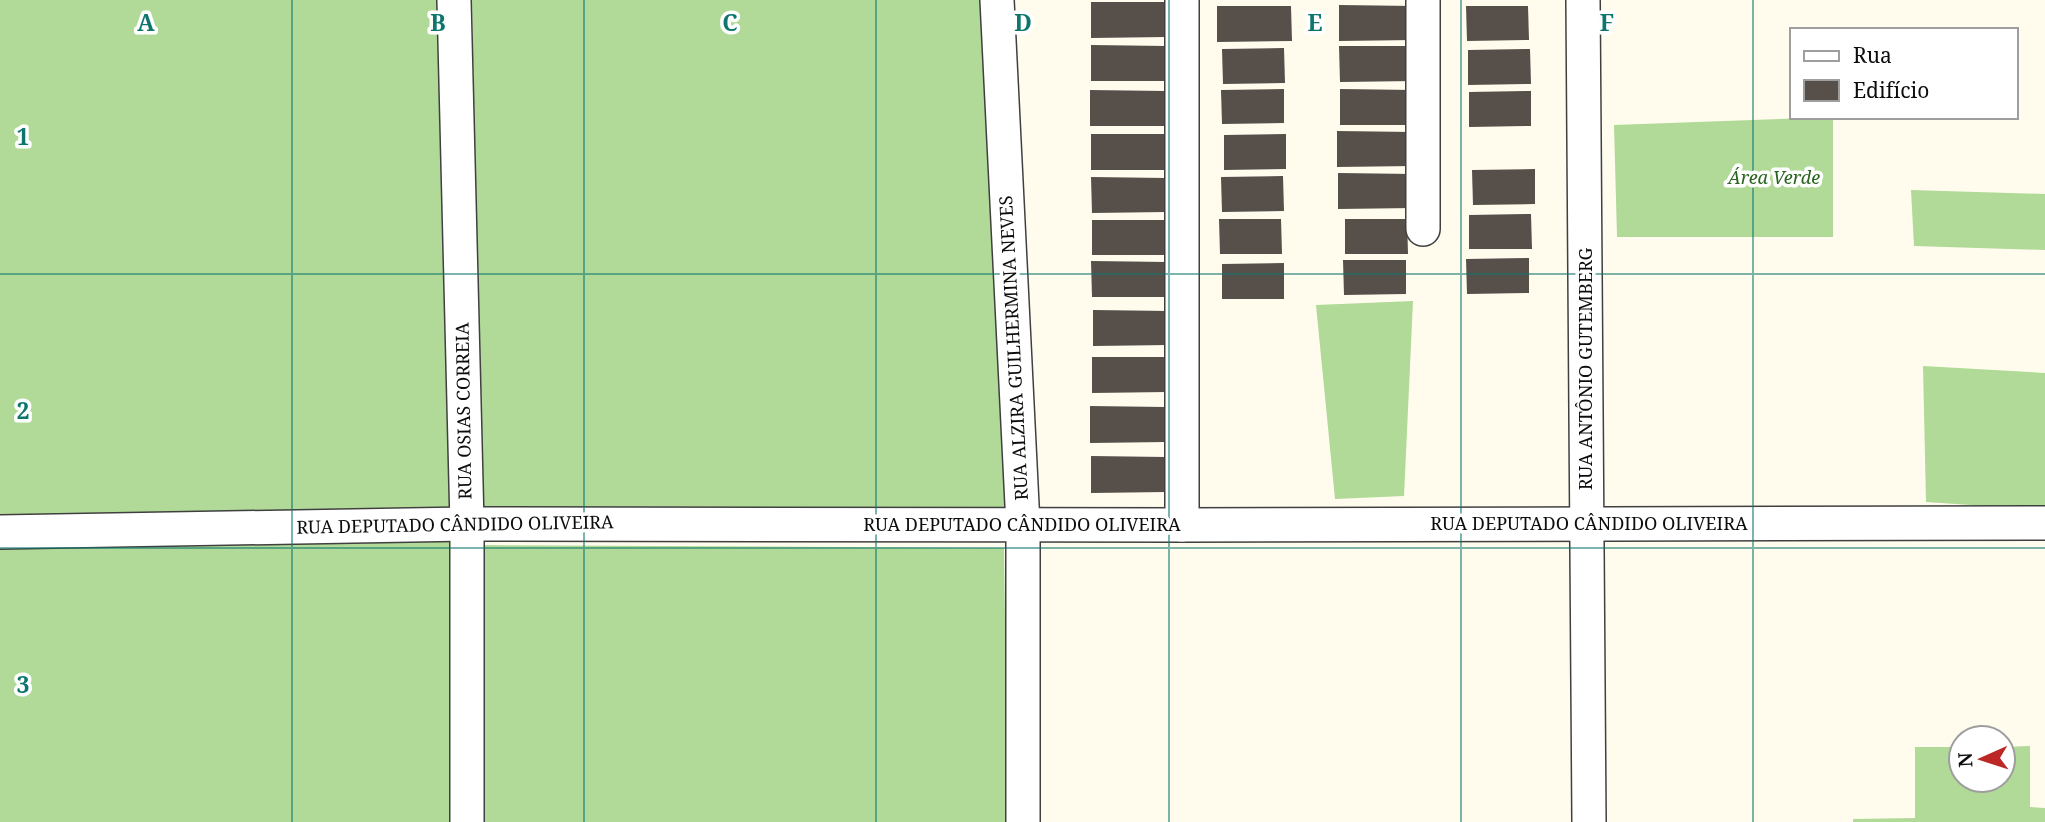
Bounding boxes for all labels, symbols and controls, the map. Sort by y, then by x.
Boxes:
text: A [137,6,155,38]
text: B [430,6,446,38]
text: C [722,6,738,38]
text: D [1014,6,1032,38]
text: E [1307,6,1323,38]
text: F [1600,6,1614,38]
legend [1790,28,2017,119]
text: Rua [1853,41,1892,69]
text: Edifício [1853,76,1929,104]
text: 1 [17,120,30,152]
park label: Área Verde [1726,165,1820,189]
street label: RUA ALZIRA GUILHERMINA NEVES [993,195,1033,501]
street label: RUA ANTÔNIO GUTEMBERG [1573,248,1597,490]
street label: RUA OSIAS CORREIA [449,322,477,500]
text: 2 [17,394,30,426]
street label: RUA DEPUTADO CÂNDIDO OLIVEIRA [296,509,614,539]
street label: RUA DEPUTADO CÂNDIDO OLIVEIRA [1430,511,1748,535]
street label: RUA DEPUTADO CÂNDIDO OLIVEIRA [863,512,1181,536]
text: 3 [17,668,30,700]
north arrow [1947,724,2017,794]
text: N [1952,752,1978,768]

